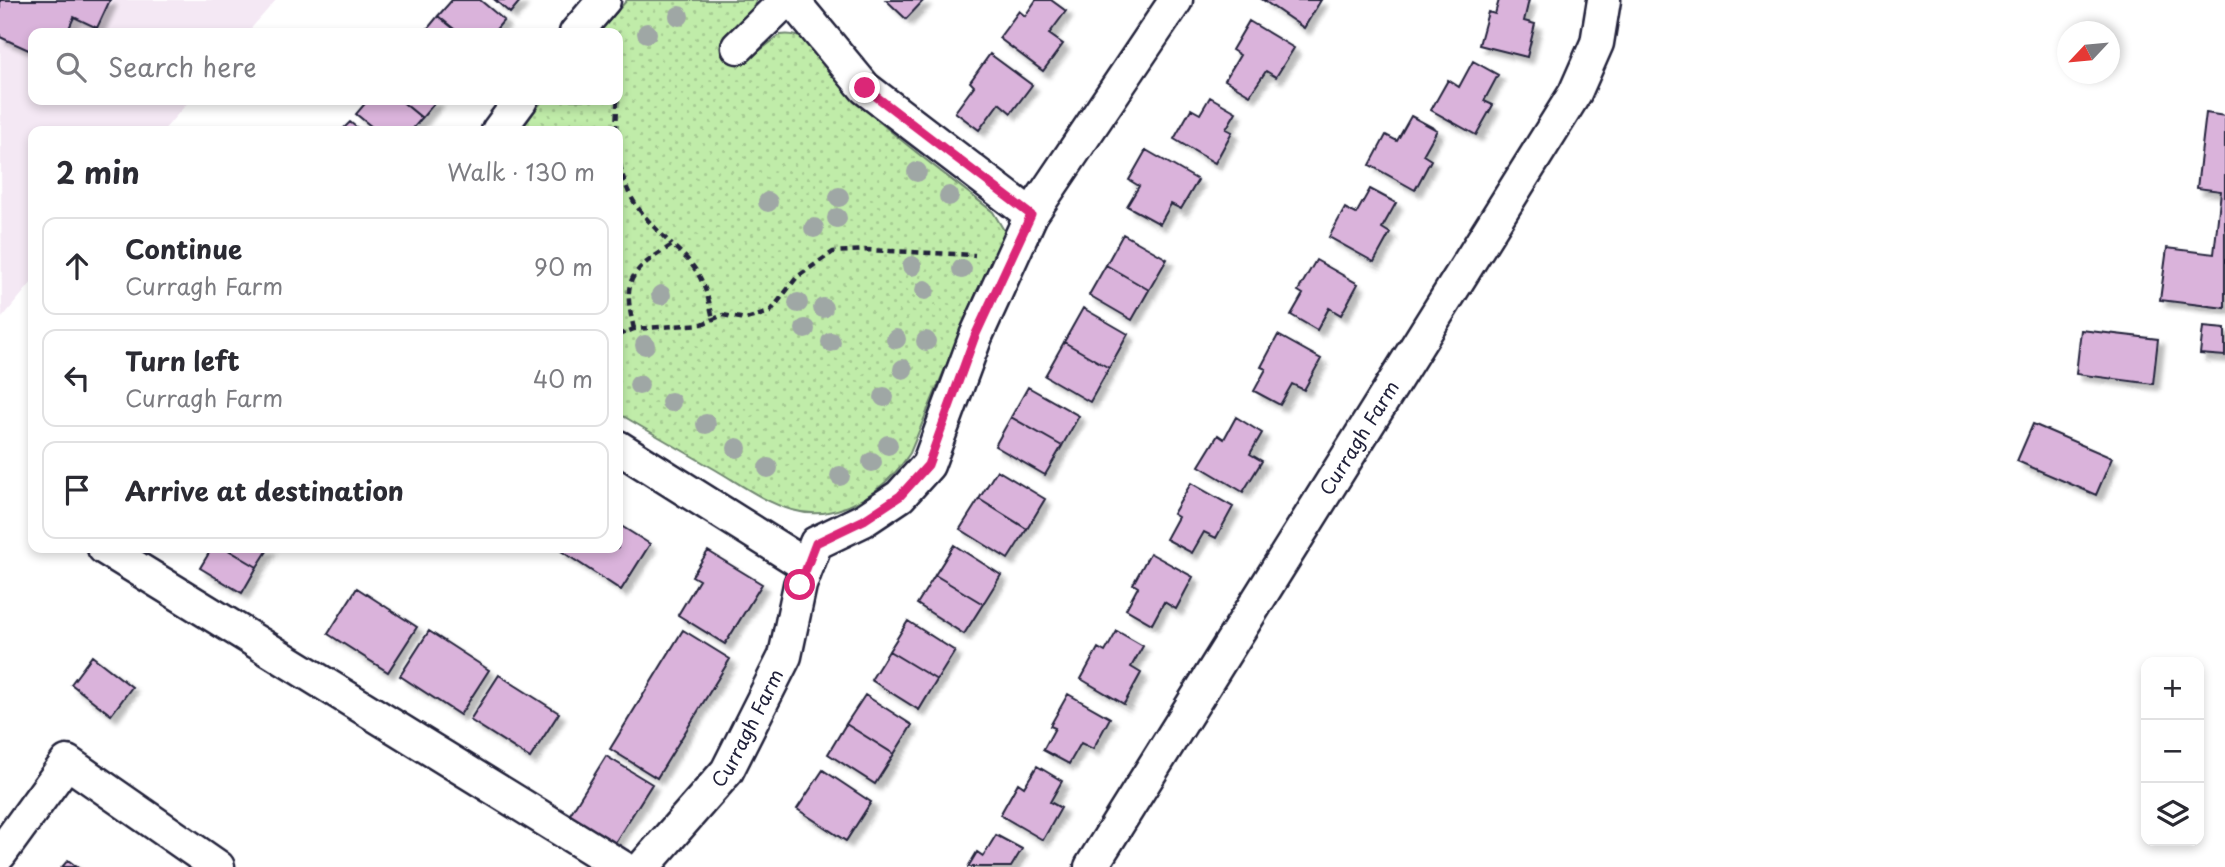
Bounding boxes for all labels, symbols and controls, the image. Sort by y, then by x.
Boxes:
north arrow [2057,21,2120,84]
search box [28,28,623,105]
text: Search here [108,47,257,86]
icon: search [52,48,90,86]
route end [849,72,880,103]
text: 2 min [56,149,140,194]
text: Walk · 130 m [447,154,595,189]
text: Continue [125,229,242,268]
icon: ahead [58,247,96,285]
text: 90 m [534,249,593,284]
text: Curragh Farm [125,268,283,303]
text: Turn left [125,341,240,380]
icon: left [58,359,96,397]
text: 40 m [533,361,593,396]
street label: Curragh Farm [1312,375,1405,500]
text: Curragh Farm [125,380,283,415]
icon: arrive [58,471,96,509]
text: Arrive at destination [125,471,404,510]
route start [784,569,815,600]
map controls [2141,657,2204,846]
button: + [2141,657,2204,720]
street label: Curragh Farm [704,664,789,793]
button: − [2141,720,2204,783]
button: layers [2141,783,2204,846]

